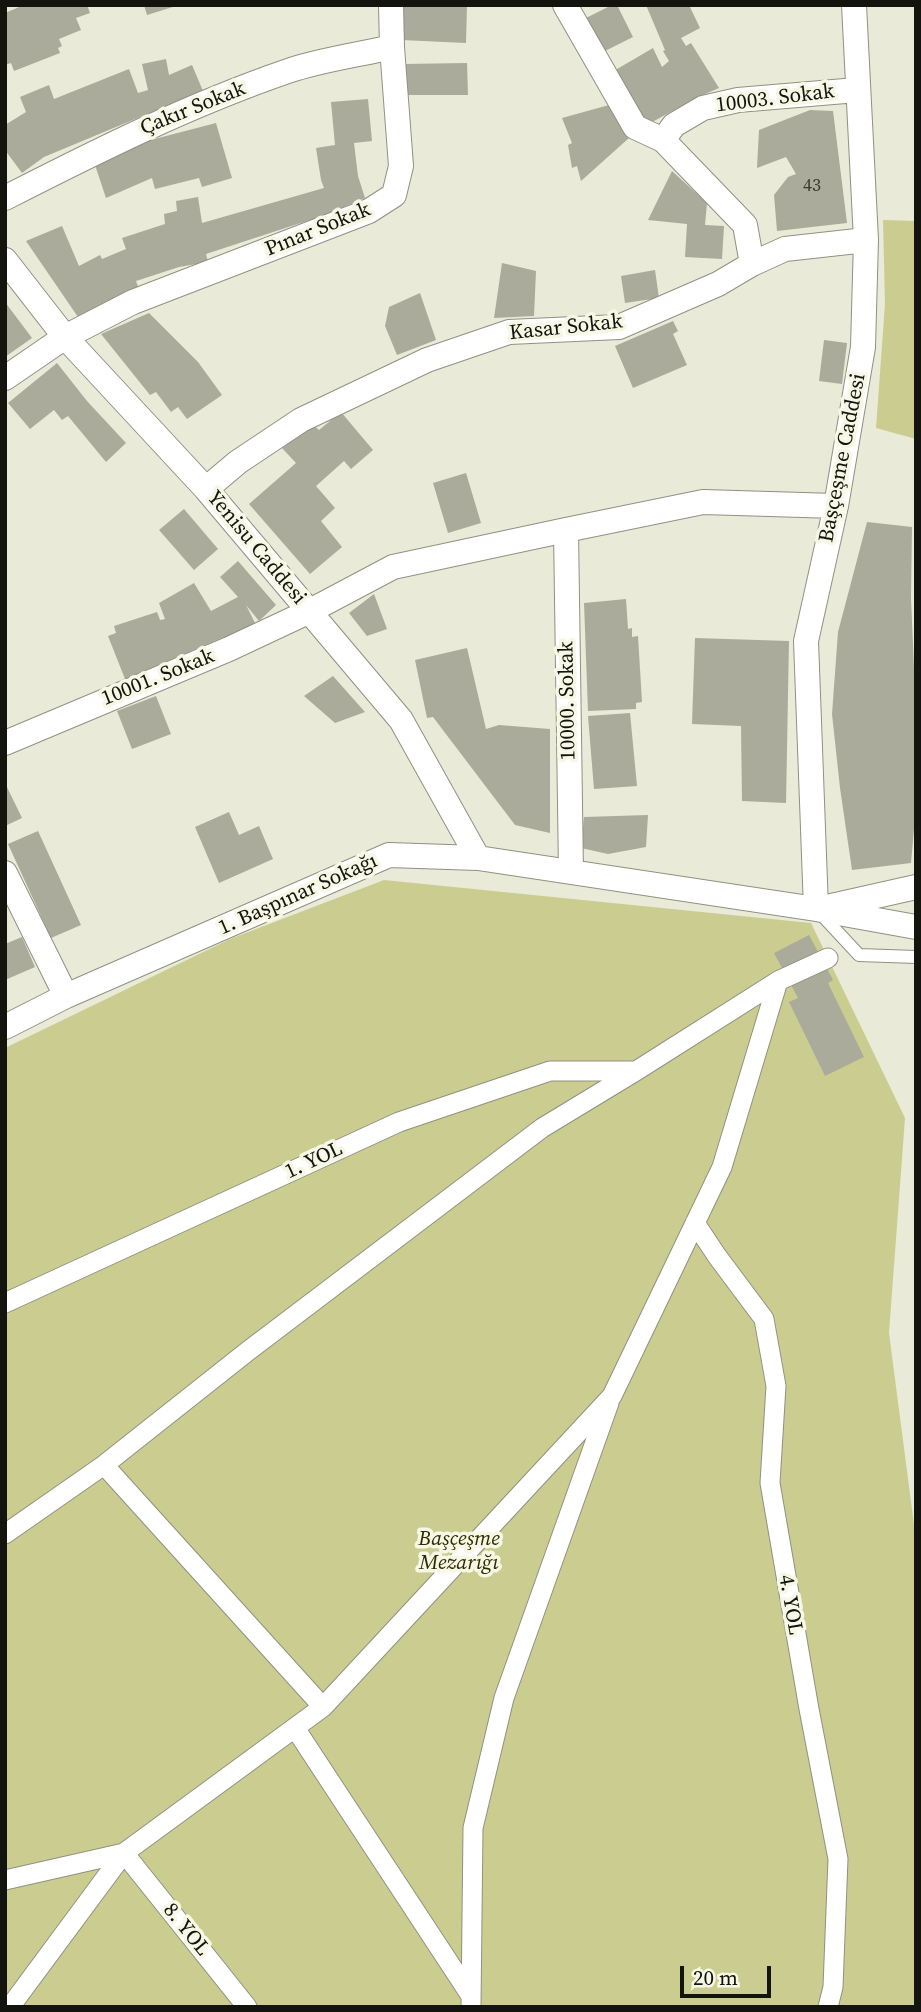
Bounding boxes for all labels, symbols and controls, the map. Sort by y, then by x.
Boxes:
street label: Çakır Sokak [137,76,249,142]
street label: 10003. Sokak [714,79,836,119]
house number: 43 [803,175,821,197]
street label: Pınar Sokak [262,197,374,263]
street label: Kasar Sokak [508,310,624,346]
street label: Başçeşme Caddesi [814,371,872,545]
street label: Yenisu Caddesi [201,486,311,610]
street label: 10000. Sokak [554,641,582,761]
street label: 10001. Sokak [98,644,218,712]
street label: 1. Başpınar Sokağı [215,849,381,941]
street label: 1. YOL [281,1137,347,1185]
park label: Başçeşme Mezarığı [418,1527,500,1577]
street label: 4. YOL [772,1573,808,1637]
street label: 8. YOL [157,1898,215,1962]
scale bar [683,1952,774,1996]
text: 20 m [693,1963,738,1992]

